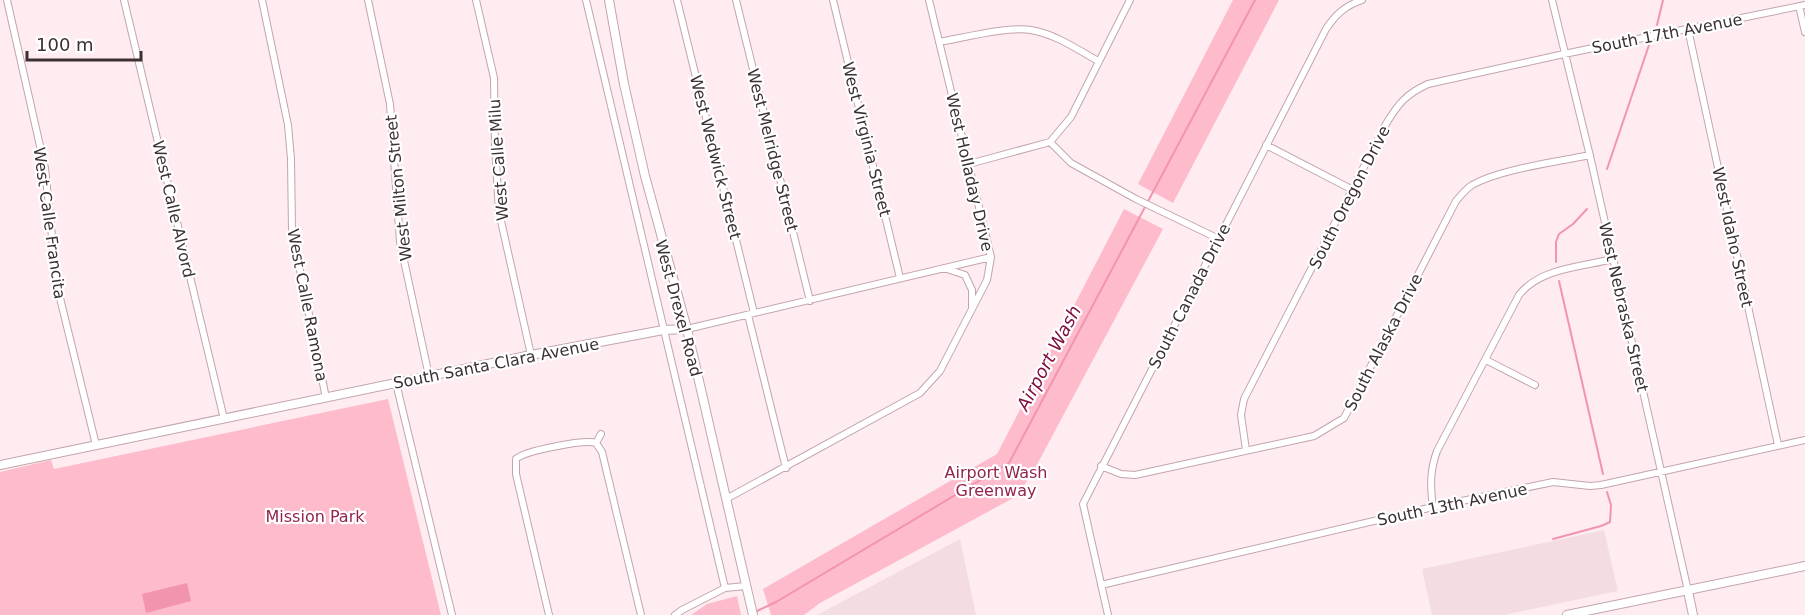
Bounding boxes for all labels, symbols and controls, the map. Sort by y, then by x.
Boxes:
street label: South 17th Avenue [1590,10,1744,57]
scale bar [27,24,141,62]
text: 100 m [36,34,94,55]
street label: West Virginia Street [838,60,895,218]
street label: West Melridge Street [743,67,802,234]
street label: West Wedwick Street [686,73,745,241]
street label: West Holladay Drive [942,91,997,253]
street label: West Calle Milu [485,98,512,222]
street label: West Milton Street [381,114,416,262]
street label: South Oregon Drive [1305,122,1394,272]
street label: West Calle Alvord [148,139,199,280]
street label: West Calle Francita [29,146,70,300]
street label: West Idaho Street [1708,165,1757,309]
street label: West Nebraska Street [1595,220,1652,394]
street label: South Canada Drive [1145,221,1234,372]
street label: West Calle Ramona [283,227,332,383]
street label: West Drexel Road [651,238,706,379]
street label: South Alaska Drive [1341,270,1426,414]
water label: Airport Wash [1012,302,1085,415]
street label: South Santa Clara Avenue [392,334,601,393]
park label: Airport Wash Greenway [945,463,1047,500]
street label: South 13th Avenue [1375,479,1529,530]
park label: Mission Park [266,507,365,526]

